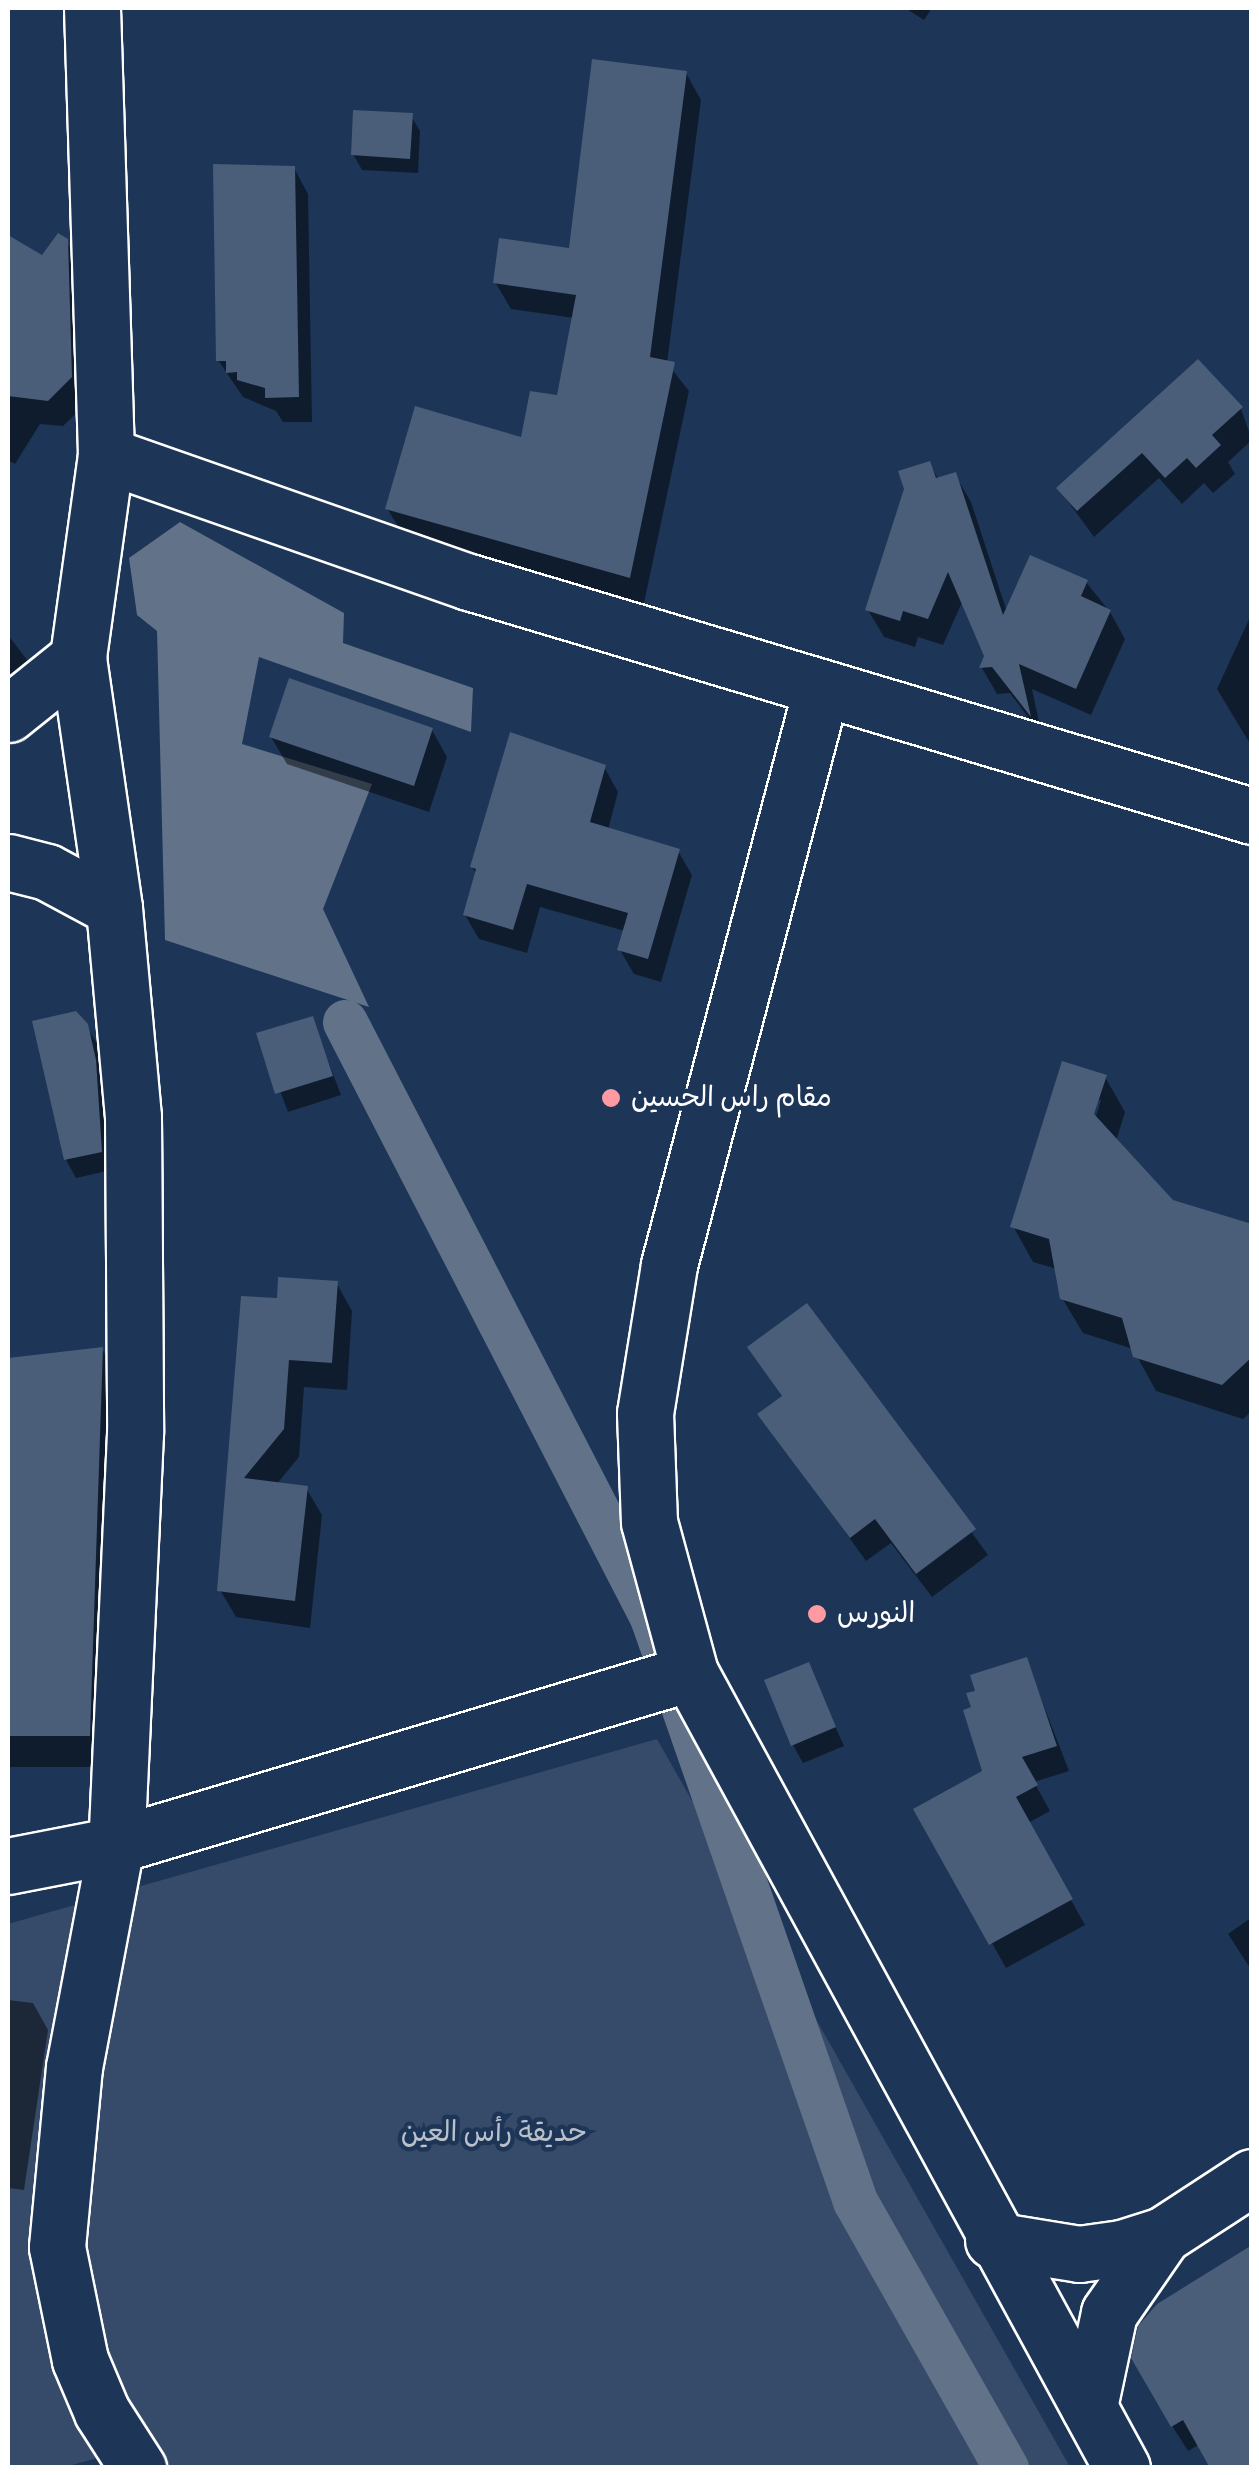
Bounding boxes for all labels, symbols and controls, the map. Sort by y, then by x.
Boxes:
place label: مقام راس الحسين [631,1081,832,1115]
marker: مقام راس الحسين [600,1087,622,1109]
place label: النورس [837,1597,915,1631]
marker: النورس [806,1603,828,1625]
park label: حديقة رأس العين [401,2116,587,2150]

